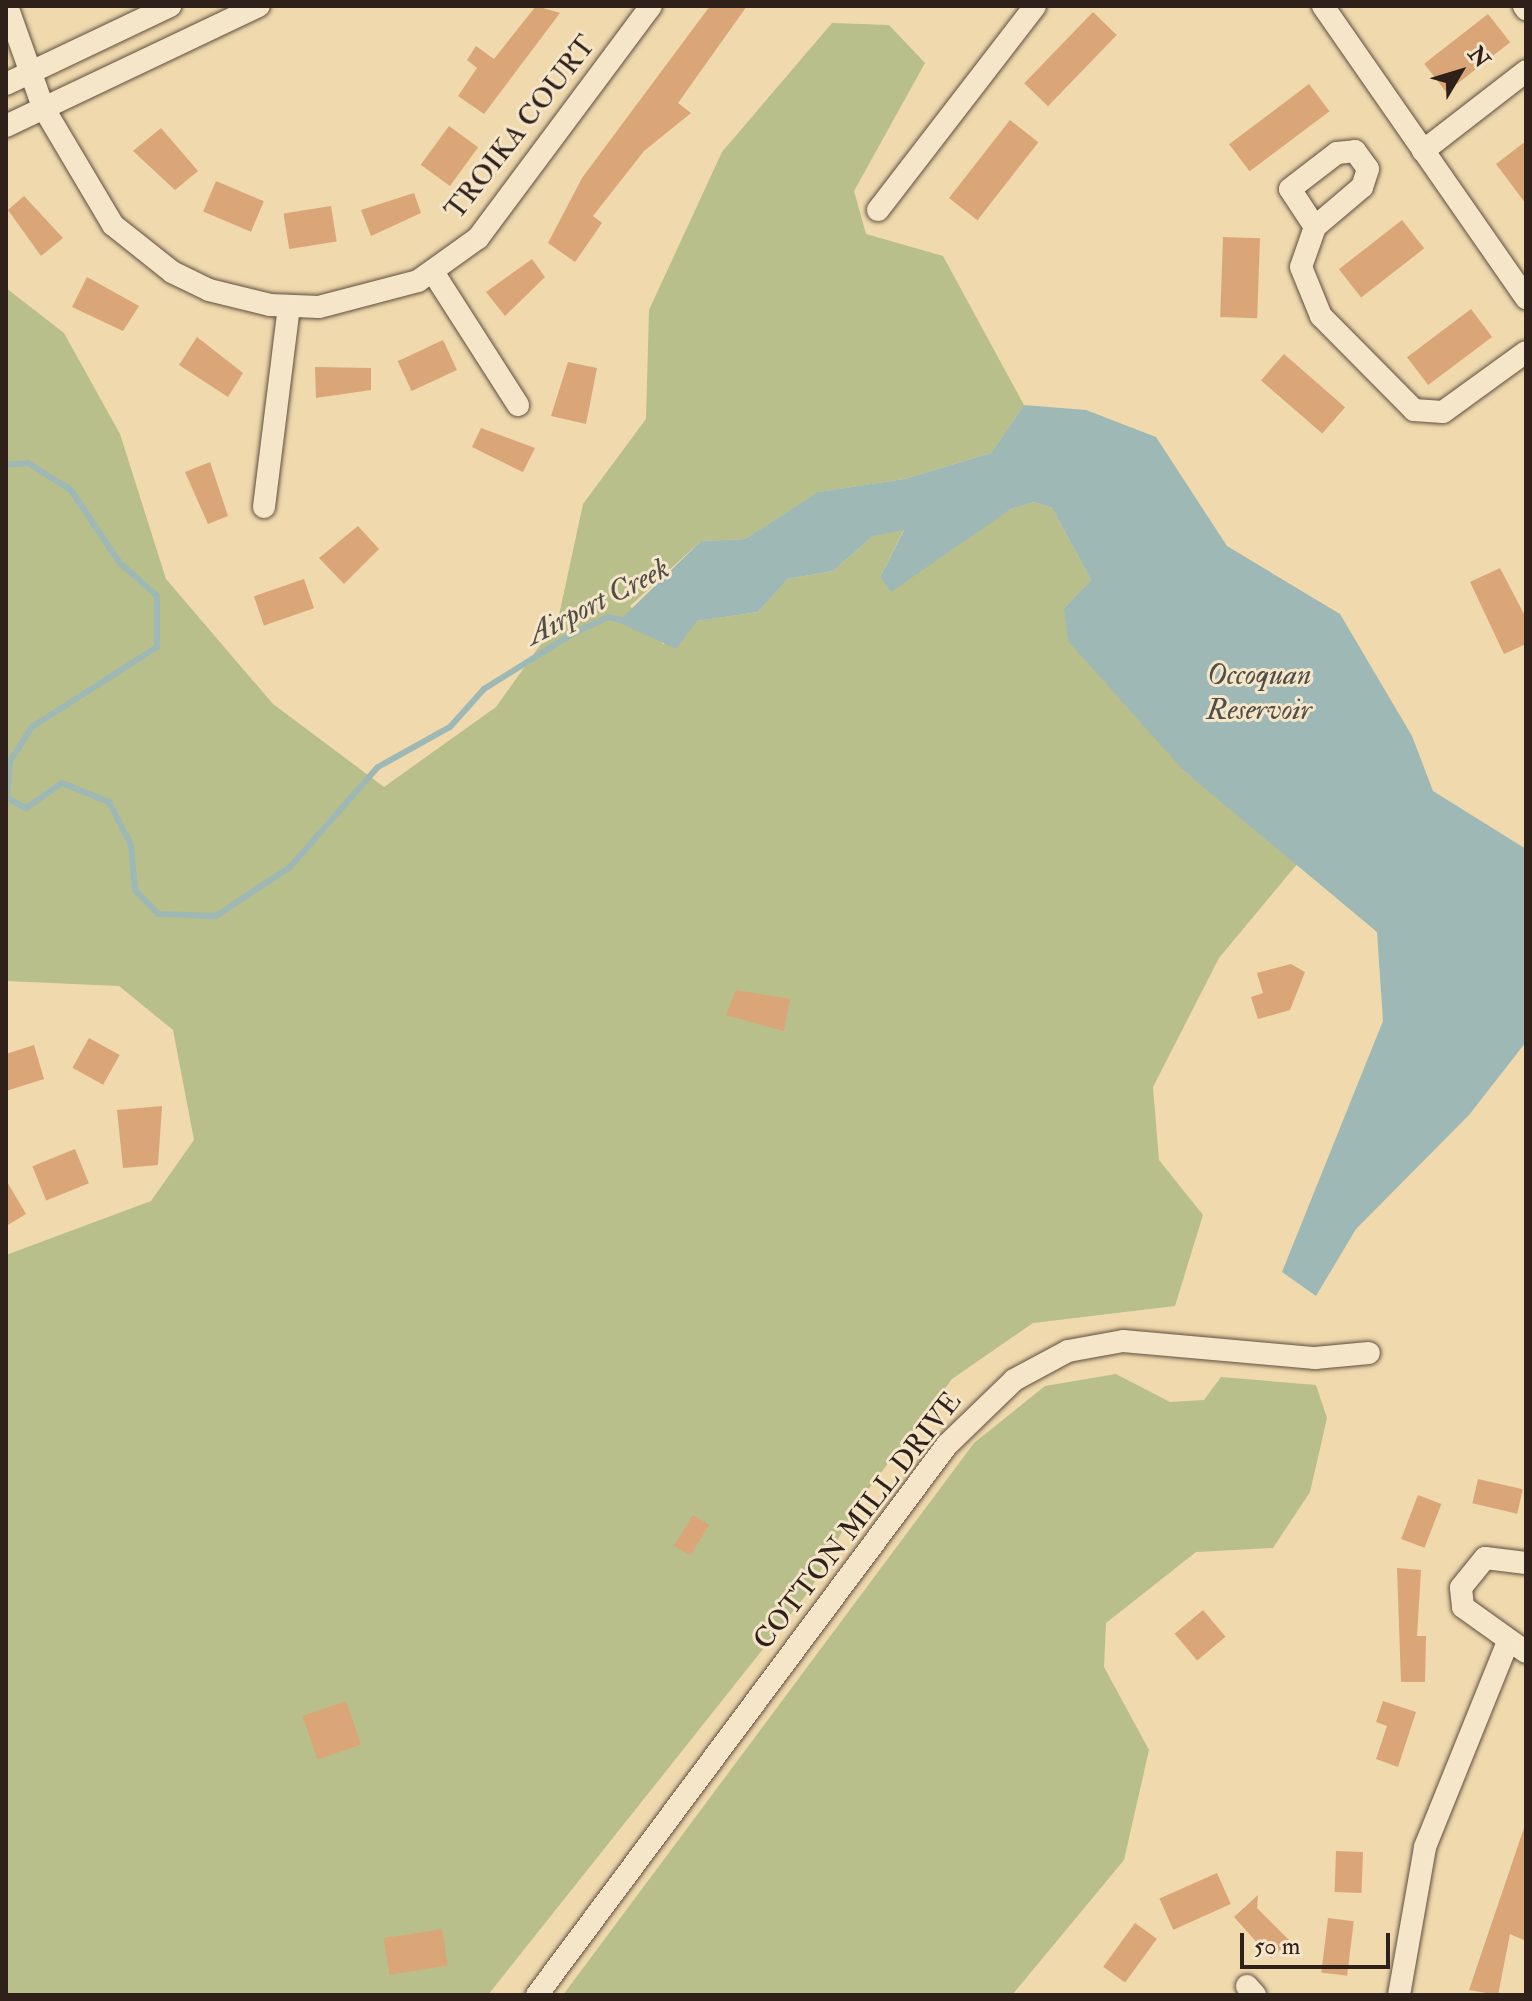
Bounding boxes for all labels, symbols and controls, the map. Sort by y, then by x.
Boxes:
street label: TROIKA COURT [439,29,603,227]
north arrow [1420,32,1500,112]
text: N [1462,41,1496,74]
water label: Airport Creek [521,551,675,653]
water label: Occoquan Reservoir [1206,657,1312,728]
street label: COTTON MILL DRIVE [747,1386,969,1656]
scale bar [1244,1917,1394,1967]
text: 50 m [1254,1931,1300,1962]

